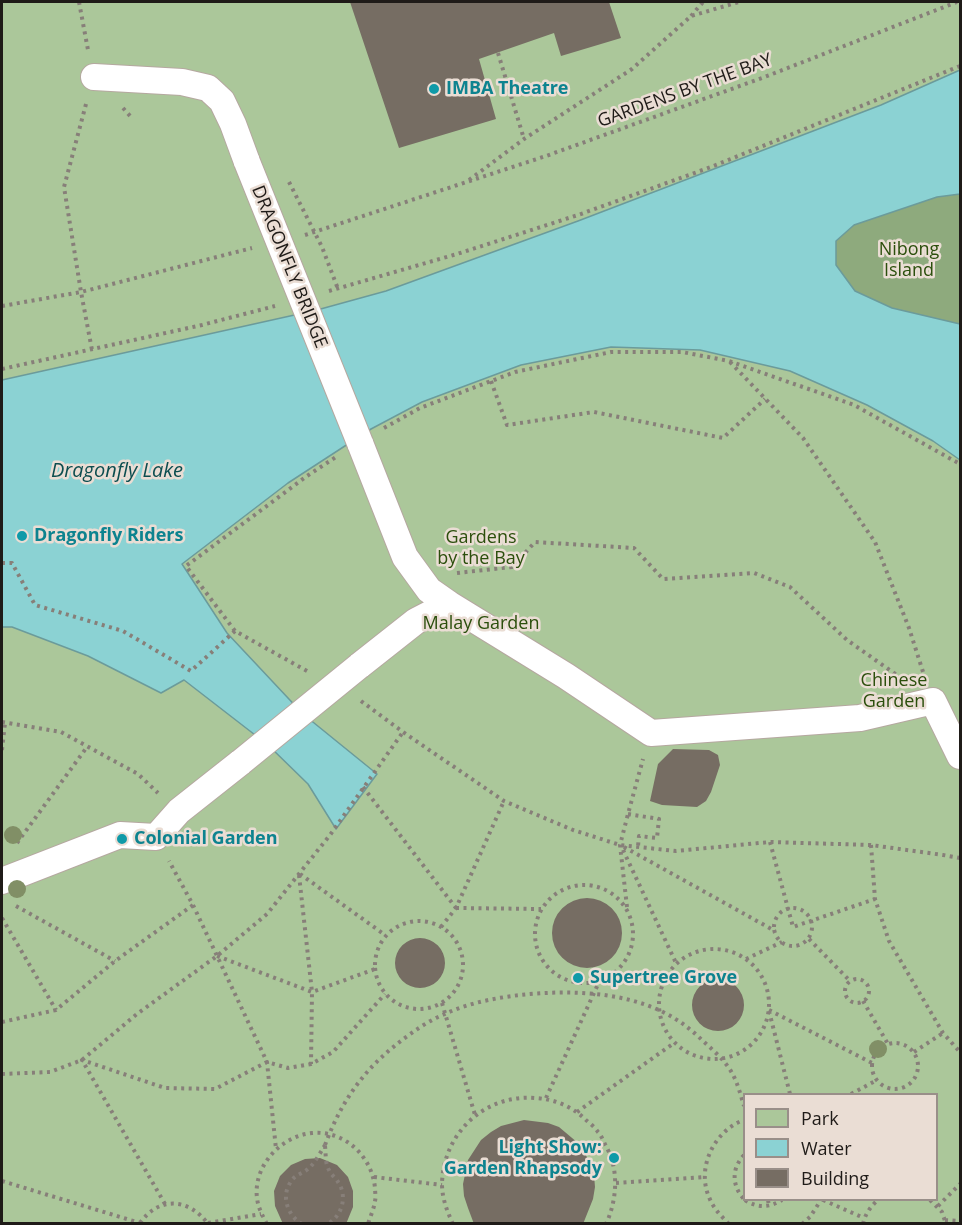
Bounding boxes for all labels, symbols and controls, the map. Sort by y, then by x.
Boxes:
street label: GARDENS BY THE BAY [595,49,775,133]
place label: IMBA Theatre [446,78,569,100]
marker: IMBA Theatre [427,82,441,96]
street label: DRAGONFLY BRIDGE [246,183,332,351]
park label: Nibong Island [879,239,939,282]
water label: Dragonfly Lake [51,459,183,483]
place label: Dragonfly Riders [34,525,183,547]
park label: Gardens by the Bay [437,527,525,570]
marker: Dragonfly Riders [15,529,29,543]
park label: Malay Garden [422,613,540,635]
park label: Chinese Garden [861,670,927,712]
place label: Colonial Garden [134,828,278,850]
marker: Colonial Garden [115,832,129,846]
place label: Supertree Grove [590,967,737,989]
marker: Supertree Grove [571,971,585,985]
legend [743,1093,938,1201]
text: Park [801,1106,839,1130]
text: Water [801,1136,852,1160]
place label: Light Show: Garden Rhapsody [444,1137,602,1180]
marker: Light Show: Garden Rhapsody [607,1151,621,1165]
text: Building [801,1166,869,1190]

